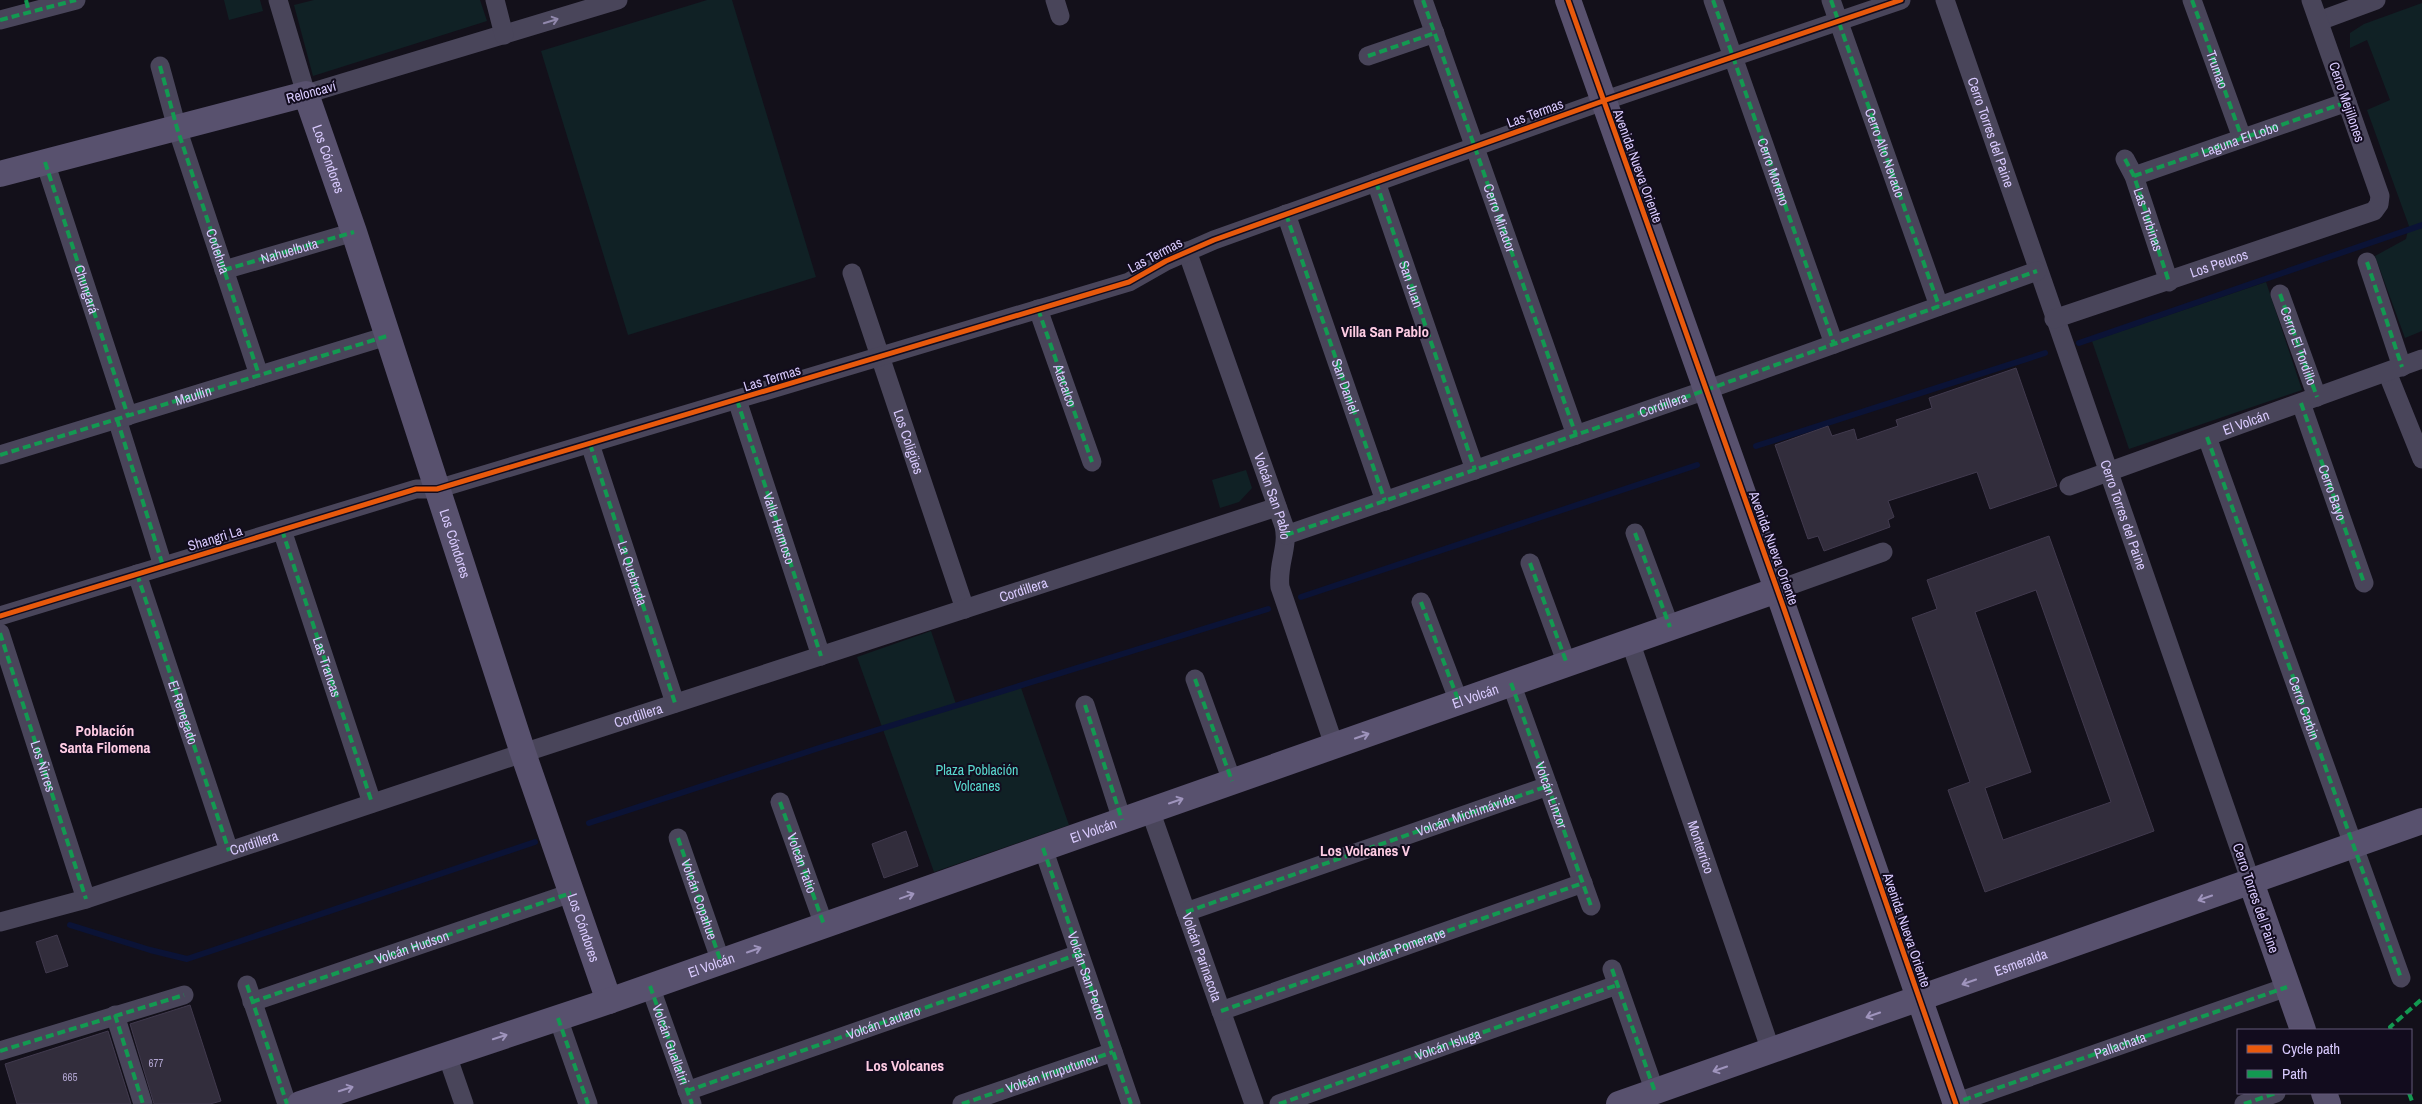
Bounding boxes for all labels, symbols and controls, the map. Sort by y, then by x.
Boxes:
one-way arrow [542,16,558,25]
street label: Trumao [2202,48,2232,91]
street label: Cerro Mejillones [2325,60,2369,145]
street label: Cerro Torres del Paine [1963,75,2018,190]
street label: Reloncaví [284,76,339,107]
street label: Las Termas [1504,94,1566,132]
street label: Cerro Alto Nevado [1861,105,1909,200]
street label: Avenida Nueva Oriente [1609,106,1667,225]
street label: Laguna El Lobo [2199,118,2281,161]
street label: Los Cóndores [308,122,349,196]
street label: Cerro Moreno [1753,135,1794,208]
street label: Cerro Mirador [1479,181,1520,255]
street label: Las Turbinas [2129,185,2167,254]
street label: Codehua [202,226,234,277]
street label: Las Termas [1125,233,1186,277]
street label: Nahuelbuta [259,234,321,268]
street label: Los Peucos [2188,245,2250,281]
street label: San Juan [1395,258,1428,310]
street label: Chungará [70,263,103,317]
street label: Cerro El Tordillo [2276,304,2321,388]
district label: Villa San Pablo [1341,321,1429,342]
street label: San Daniel [1328,356,1363,416]
street label: Las Termas [741,361,803,395]
street label: Atacalco [1049,361,1081,409]
street label: Maullin [173,382,213,410]
street label: Cordillera [1637,388,1690,421]
street label: El Volcán [2220,406,2272,439]
street label: Los Coligües [890,407,928,477]
street label: Volcán San Pablo [1250,450,1294,540]
street label: Cerro Torres del Paine [2096,457,2151,572]
street label: Cerro Bayo [2314,462,2350,523]
street label: Avenida Nueva Oriente [1745,488,1803,607]
street label: Valle Hermoso [759,490,799,566]
street label: Los Cóndores [435,507,475,581]
street label: Shangri La [186,521,245,555]
street label: La Quebrada [613,539,652,608]
street label: Cordillera [997,573,1050,606]
street label: Las Trancas [309,634,346,700]
street label: Cerro Carbin [2285,674,2324,742]
street label: El Renegado [164,678,202,747]
street label: El Volcán [1450,680,1501,713]
street label: Cordillera [612,699,665,732]
district label: Población Santa Filomena [60,720,151,758]
one-way arrow [1354,730,1370,740]
street label: Los Ñirres [26,738,60,794]
street label: Volcán Linzor [1531,759,1571,831]
park label: Plaza Población Volcanes [936,761,1018,795]
street label: Volcán Michimávida [1414,789,1518,840]
one-way arrow [1168,796,1183,805]
street label: El Volcán [1068,814,1119,847]
street label: Monterrico [1683,818,1718,876]
street label: Cordillera [227,826,281,859]
street label: Volcán Tatio [783,831,821,896]
district label: Los Volcanes V [1320,840,1411,861]
street label: Cerro Torres del Paine [2229,841,2283,955]
street label: Volcán Copahue [677,857,722,942]
street label: Avenida Nueva Oriente [1879,869,1935,990]
street label: Los Cóndores [563,891,604,965]
one-way arrow [899,891,915,900]
one-way arrow [2198,894,2213,903]
street label: Volcán Parinacota [1178,910,1226,1005]
street label: Volcán Pomerape [1356,923,1448,971]
street label: Volcán Hudson [372,926,451,968]
street label: Volcán San Pedro [1063,929,1110,1022]
one-way arrow [746,945,761,954]
street label: Esmeralda [1992,945,2050,980]
street label: El Volcán [686,949,737,982]
one-way arrow [1962,978,1977,987]
street label: Volcán Lautaro [844,1001,923,1044]
street label: Volcán Guallatiri [648,1002,693,1087]
one-way arrow [1866,1011,1881,1020]
street label: Volcán Isluga [1413,1025,1484,1064]
street label: Pallachata [2092,1028,2149,1063]
legend [2237,1029,2412,1094]
one-way arrow [492,1032,507,1041]
text: Cycle path [2282,1038,2340,1059]
street label: Volcán Irruputuncu [1004,1049,1100,1097]
district label: Los Volcanes [866,1055,944,1076]
house number: 677 [148,1056,164,1070]
text: Path [2282,1063,2307,1084]
one-way arrow [1712,1065,1728,1074]
house number: 665 [62,1070,78,1084]
one-way arrow [338,1083,354,1093]

